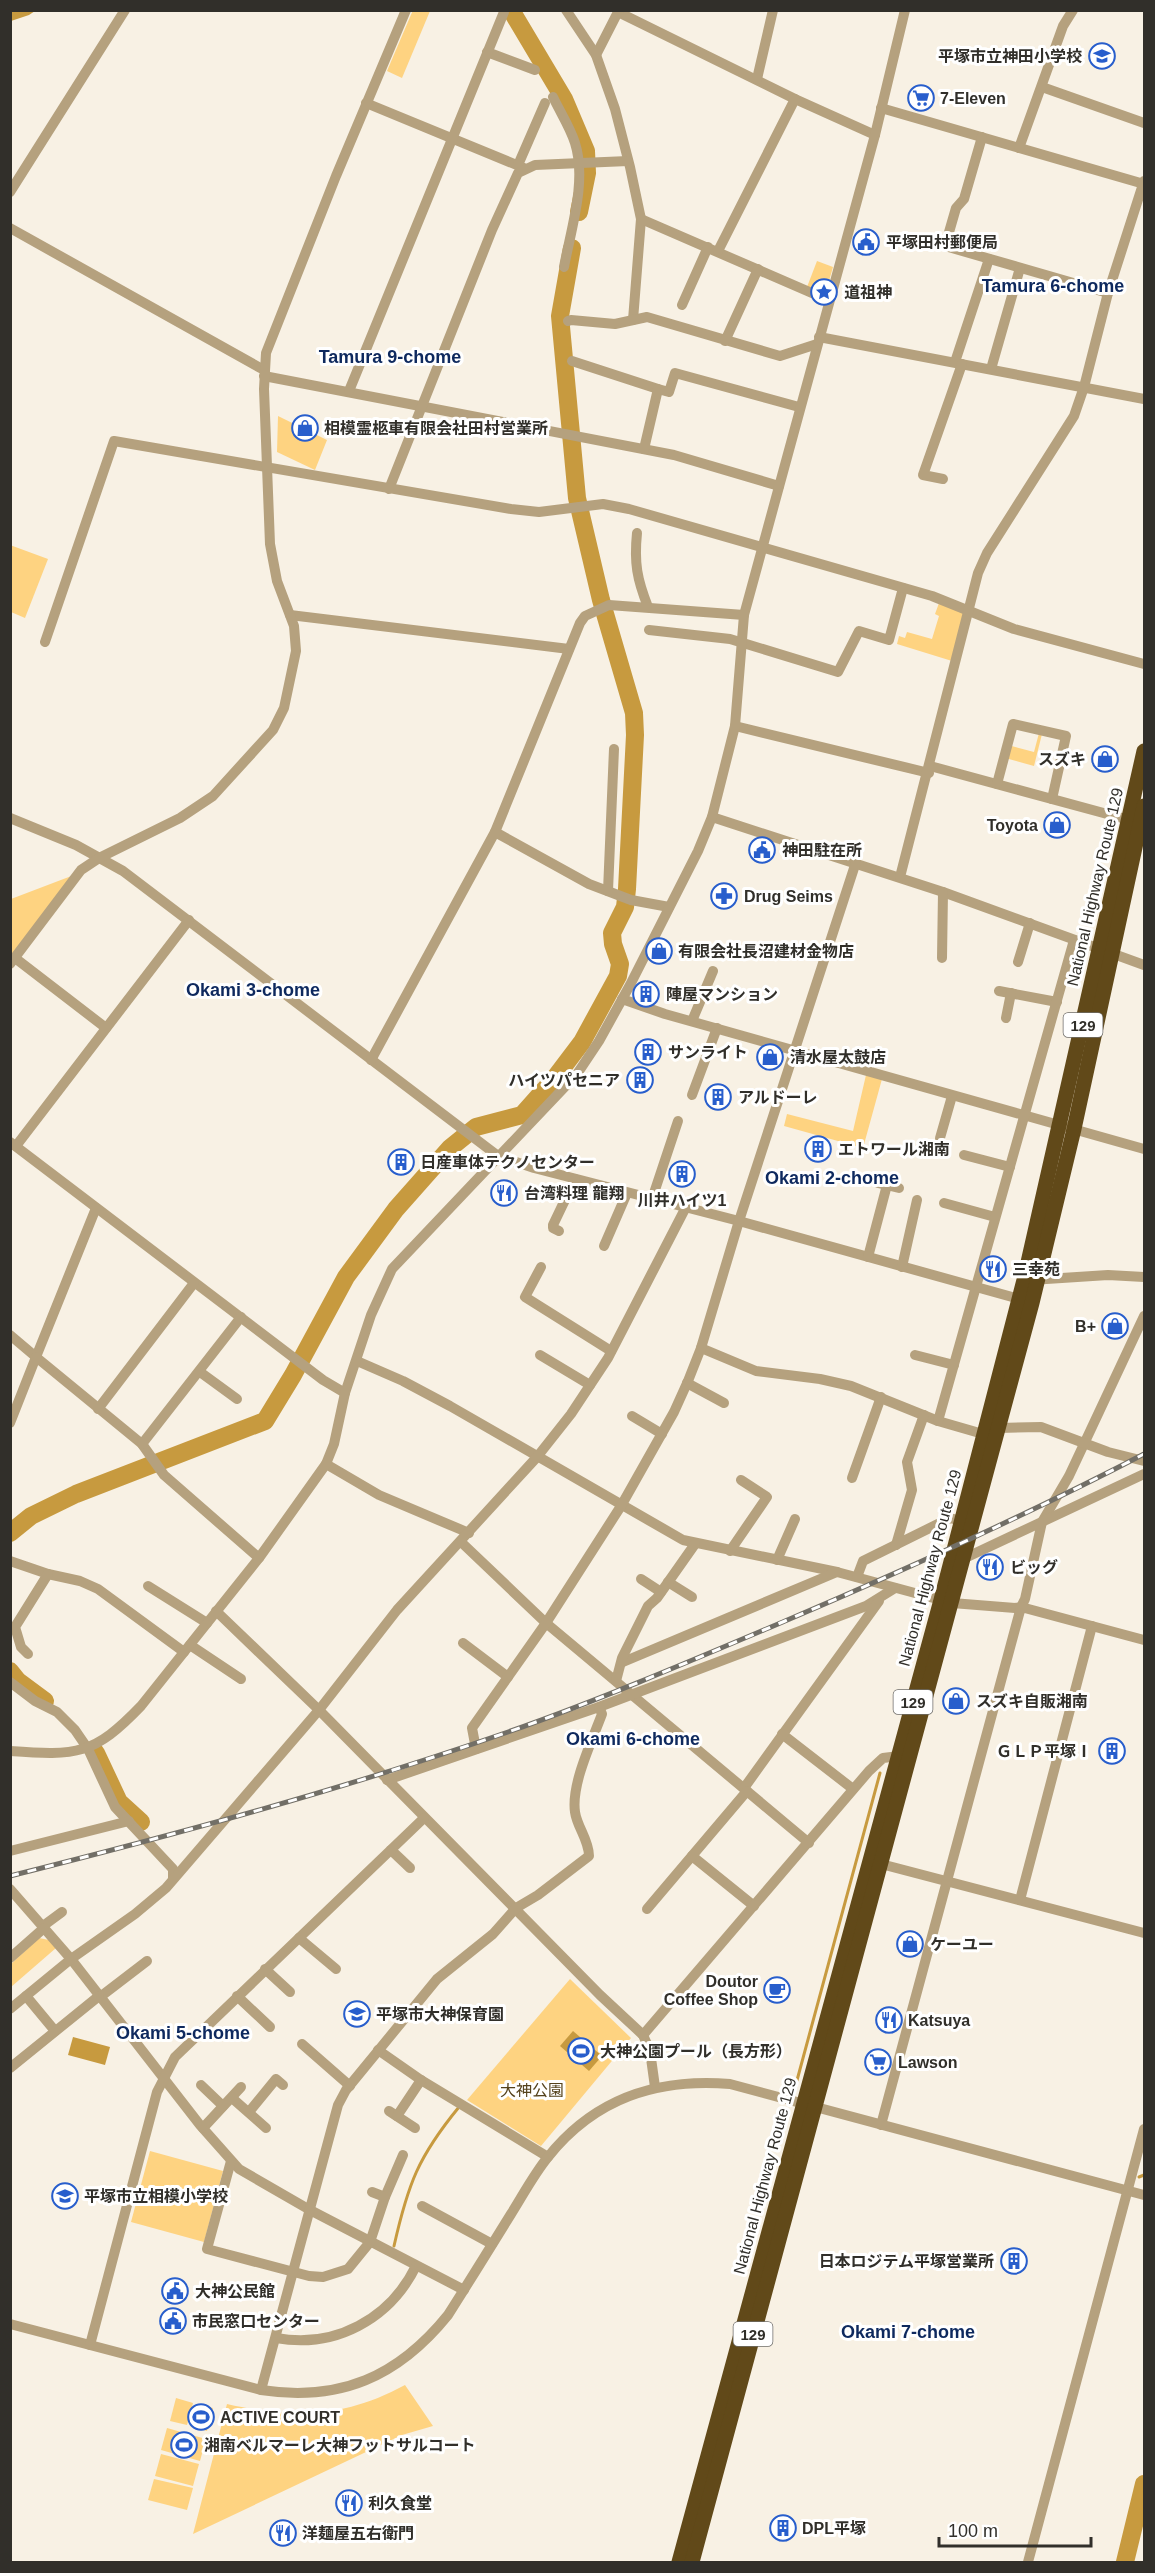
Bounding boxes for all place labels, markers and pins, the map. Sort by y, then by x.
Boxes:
school or university icon: 平塚市立神田小学校 [1087,41,1117,71]
place label: 平塚市立神田小学校 [938,47,1082,65]
supermarket icon: 7-Eleven [906,83,936,113]
place label: 7-Eleven [940,90,1006,107]
public building icon: 平塚田村郵便局 [851,227,881,257]
place label: 平塚田村郵便局 [886,233,998,251]
place icon: 道祖神 [809,277,839,307]
place label: 道祖神 [844,283,892,301]
shop icon: 相模霊柩車有限会社田村営業所 [290,413,320,443]
place label: 相模霊柩車有限会社田村営業所 [324,419,548,437]
shop icon: スズキ [1090,744,1120,774]
place label: スズキ [1038,751,1086,768]
shop icon: Toyota [1042,810,1072,840]
place label: Toyota [987,817,1038,834]
public building icon: 神田駐在所 [747,835,777,865]
place label: 神田駐在所 [782,841,862,859]
pharmacy icon: Drug Seims [709,881,739,911]
place label: Drug Seims [744,888,833,905]
shop icon: 有限会社長沼建材金物店 [644,936,674,966]
place label: 有限会社長沼建材金物店 [678,942,854,960]
building icon: 陣屋マンション [631,979,661,1009]
place label: 陣屋マンション [666,986,778,1003]
building icon: サンライト [633,1037,663,1067]
shop icon: 清水屋太鼓店 [755,1042,785,1072]
place label: サンライト [668,1044,748,1061]
place label: 清水屋太鼓店 [790,1049,886,1066]
building icon: ハイツパセニア [625,1065,655,1095]
place label: ハイツパセニア [508,1072,620,1089]
building icon: アルドーレ [703,1082,733,1112]
place label: アルドーレ [738,1089,818,1106]
building icon: エトワール湘南 [803,1134,833,1164]
place label: エトワール湘南 [838,1141,950,1158]
building icon: 日産車体テクノセンター [386,1147,416,1177]
place label: 日産車体テクノセンター [420,1154,595,1171]
building icon: 川井ハイツ1 [667,1159,697,1189]
restaurant icon: 台湾料理 龍翔 [489,1178,519,1208]
place label: 台湾料理 龍翔 [524,1184,624,1202]
place label: 川井ハイツ1 [638,1191,726,1209]
restaurant icon: 三幸苑 [978,1254,1008,1284]
place label: 三幸苑 [1012,1261,1060,1278]
shop icon: B+ [1100,1311,1130,1341]
place label: B+ [1075,1318,1096,1335]
restaurant icon: ビッグ [975,1552,1005,1582]
place label: ビッグ [1010,1558,1058,1576]
shop icon: スズキ自販湘南 [941,1686,971,1716]
place label: スズキ自販湘南 [976,1693,1088,1710]
building icon: ＧＬＰ平塚Ⅰ [1097,1736,1127,1766]
place label: ＧＬＰ平塚Ⅰ [996,1743,1092,1760]
shop icon: ケーユー [895,1929,925,1959]
place label: ケーユー [930,1936,994,1953]
place label: Doutor Coffee Shop [664,1973,758,2008]
cafe icon: Doutor Coffee Shop [762,1975,792,2005]
school or university icon: 平塚市大神保育園 [342,1999,372,2029]
place label: 平塚市大神保育園 [376,2005,504,2023]
restaurant icon: Katsuya [874,2005,904,2035]
place label: Katsuya [908,2012,970,2029]
sports icon: 大神公園プール（長方形） [566,2036,596,2066]
place label: 大神公園プール（長方形） [600,2042,792,2060]
supermarket icon: Lawson [863,2047,893,2077]
place label: Lawson [898,2054,958,2071]
school or university icon: 平塚市立相模小学校 [50,2181,80,2211]
place label: 平塚市立相模小学校 [84,2188,228,2205]
building icon: 日本ロジテム平塚営業所 [999,2246,1029,2276]
place label: 日本ロジテム平塚営業所 [818,2253,994,2270]
public building icon: 大神公民館 [160,2276,190,2306]
place label: 大神公民館 [195,2282,275,2300]
public building icon: 市民窓口センター [158,2306,188,2336]
place label: 市民窓口センター [192,2313,320,2330]
sports icon: ACTIVE COURT [186,2402,216,2432]
place label: ACTIVE COURT [220,2409,340,2426]
sports icon: 湘南ベルマーレ大神フットサルコート [169,2430,199,2460]
place label: 湘南ベルマーレ大神フットサルコート [204,2436,476,2454]
restaurant icon: 利久食堂 [334,2488,364,2518]
place label: 利久食堂 [368,2495,432,2512]
building icon: DPL平塚 [768,2513,798,2543]
restaurant icon: 洋麺屋五右衛門 [268,2518,298,2548]
place label: DPL平塚 [802,2520,866,2537]
place label: 洋麺屋五右衛門 [302,2525,414,2542]

